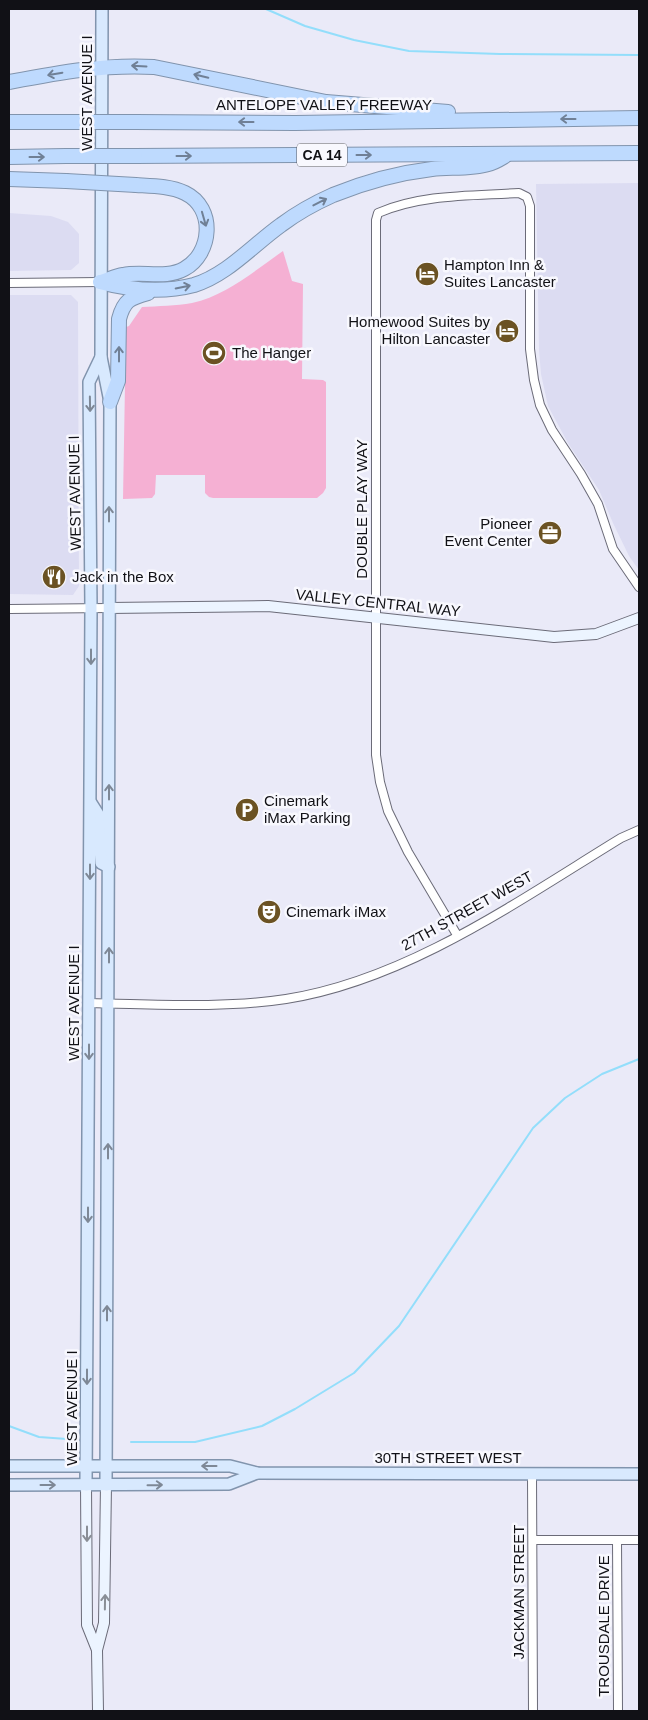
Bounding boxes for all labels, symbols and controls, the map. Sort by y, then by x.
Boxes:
street label: WEST AVENUE I [78,35,95,151]
one-way arrow [132,61,148,70]
one-way arrow [48,69,64,79]
one-way arrow [193,71,209,80]
street label: ANTELOPE VALLEY FREEWAY [216,96,432,113]
one-way arrow [560,114,576,124]
one-way arrow [238,118,254,127]
road number: CA 14 [297,144,347,166]
one-way arrow [356,150,372,160]
one-way arrow [176,151,192,161]
one-way arrow [29,152,45,162]
one-way arrow [312,197,327,206]
one-way arrow [200,210,210,226]
place label: Hampton Inn & Suites Lancaster [444,256,556,290]
hotel icon: Hampton Inn & Suites Lancaster [414,261,440,287]
one-way arrow [175,281,191,291]
place label: Homewood Suites by Hilton Lancaster [348,313,490,347]
hotel icon: Homewood Suites by Hilton Lancaster [494,318,520,344]
sports icon: The Hanger [201,340,227,366]
place label: The Hanger [232,344,311,361]
one-way arrow [114,347,124,363]
one-way arrow [85,395,95,411]
street label: WEST AVENUE I [65,435,84,551]
street label: DOUBLE PLAY WAY [353,439,370,579]
one-way arrow [104,506,114,522]
place label: Pioneer Event Center [444,515,532,549]
office icon: Pioneer Event Center [537,520,563,546]
restaurant icon: Jack in the Box [41,564,67,590]
place label: Jack in the Box [72,568,174,585]
street label: VALLEY CENTRAL WAY [295,585,461,620]
one-way arrow [86,648,96,665]
one-way arrow [104,785,114,801]
place label: Cinemark iMax Parking [264,792,351,826]
parking icon: Cinemark iMax Parking [234,797,260,823]
one-way arrow [85,864,95,880]
street label: 27TH STREET WEST [398,867,535,954]
theatre icon: Cinemark iMax [256,899,282,925]
place label: Cinemark iMax [286,903,387,920]
street label: WEST AVENUE I [65,945,82,1061]
one-way arrow [104,947,114,964]
one-way arrow [84,1044,94,1060]
one-way arrow [103,1143,113,1159]
one-way arrow [83,1206,93,1222]
one-way arrow [102,1305,112,1322]
street label: WEST AVENUE I [63,1350,80,1466]
one-way arrow [82,1368,92,1385]
street label: 30TH STREET WEST [374,1449,522,1466]
one-way arrow [201,1461,218,1471]
one-way arrow [39,1480,55,1490]
one-way arrow [147,1480,163,1489]
street label: JACKMAN STREET [510,1524,527,1660]
one-way arrow [82,1526,92,1542]
street label: TROUSDALE DRIVE [595,1555,612,1697]
one-way arrow [100,1594,110,1610]

